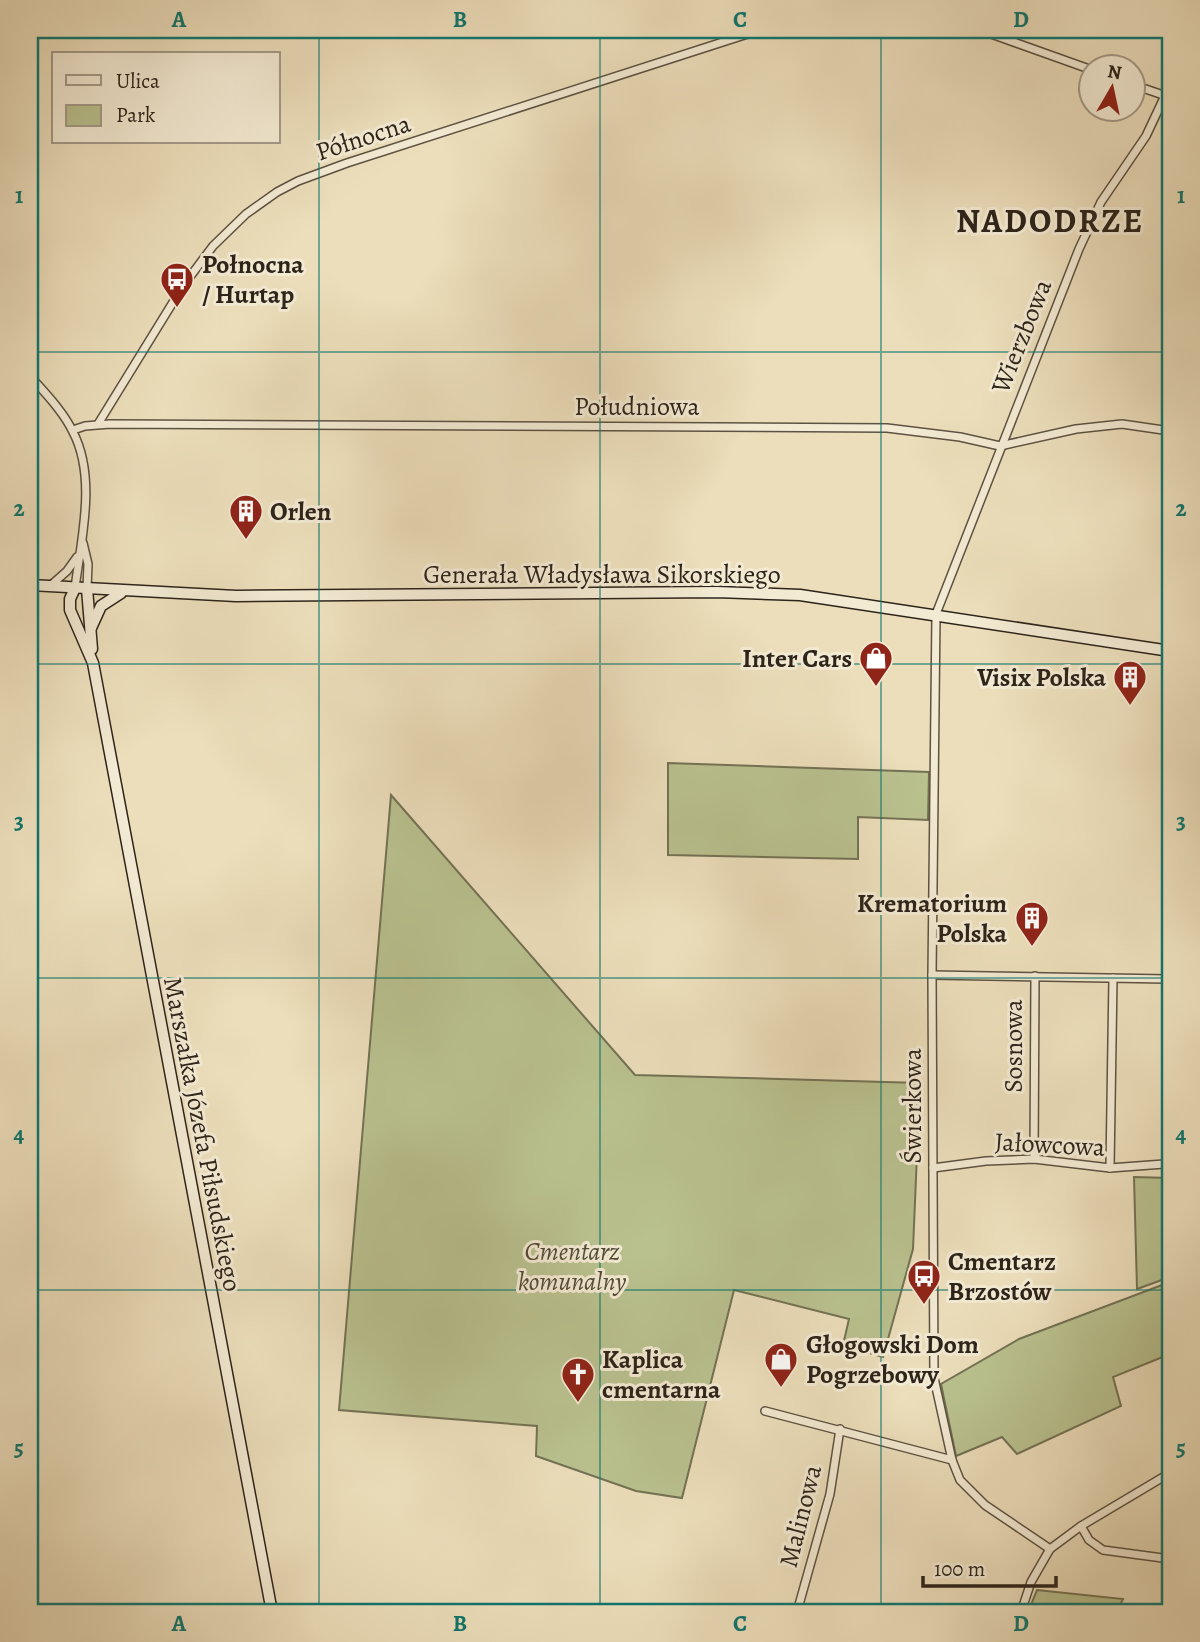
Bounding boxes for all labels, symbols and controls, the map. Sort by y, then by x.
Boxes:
text: A [171,4,187,35]
text: B [453,4,467,35]
text: C [733,4,747,35]
text: D [1013,4,1029,35]
legend [52,52,280,144]
north arrow [1078,52,1148,122]
text: N [1106,58,1124,86]
text: Ulica [116,67,160,95]
text: Park [116,101,156,129]
street label: Północna [311,106,415,169]
text: 1 [15,180,23,211]
text: 1 [1177,180,1185,211]
district label: NADODRZE [956,198,1144,243]
place label: Połnocna / Hurtap [202,247,304,312]
bus stop icon: Połnocna / Hurtap [158,260,196,309]
street label: Wierzbowa [982,274,1060,399]
street label: Południowa [574,389,700,424]
building icon: Orlen [227,492,265,541]
text: 2 [13,493,25,524]
text: 2 [1175,493,1187,524]
place label: Orlen [270,494,332,529]
street label: Generała Władysława Sikorskiego [423,557,781,592]
shop icon: Inter Cars [857,639,895,688]
place label: Inter Cars [742,641,852,676]
building icon: Visix Polska [1111,658,1149,707]
place label: Visix Polska [976,660,1106,695]
text: 3 [14,806,24,837]
text: 3 [1176,806,1186,837]
place label: Krematorium Polska [857,886,1007,951]
building icon: Krematorium Polska [1013,899,1051,948]
street label: Marszałka Józefa Piłsudskiego [155,974,250,1294]
street label: Sosnowa [996,999,1031,1093]
street label: Świerkowa [895,1048,930,1164]
text: 4 [14,1119,25,1150]
text: 4 [1176,1119,1187,1150]
street label: Jałowcowa [994,1124,1106,1165]
park label: Cmentarz komunalny [518,1234,626,1299]
place label: Cmentarz Brzostów [948,1244,1056,1309]
bus stop icon: Cmentarz Brzostów [905,1257,943,1306]
place label: Głogowski Dom Pogrzebowy [806,1327,979,1392]
shop icon: Głogowski Dom Pogrzebowy [762,1340,800,1389]
place label: Kaplica cmentarna [602,1342,721,1407]
church icon: Kaplica cmentarna [559,1355,597,1404]
text: 5 [14,1432,24,1463]
text: 5 [1176,1432,1186,1463]
street label: Malinowa [771,1461,830,1571]
scale bar [923,1544,1056,1588]
text: 100 m [934,1555,985,1583]
text: A [171,1608,187,1639]
text: B [453,1608,467,1639]
text: C [733,1608,747,1639]
text: D [1013,1608,1029,1639]

